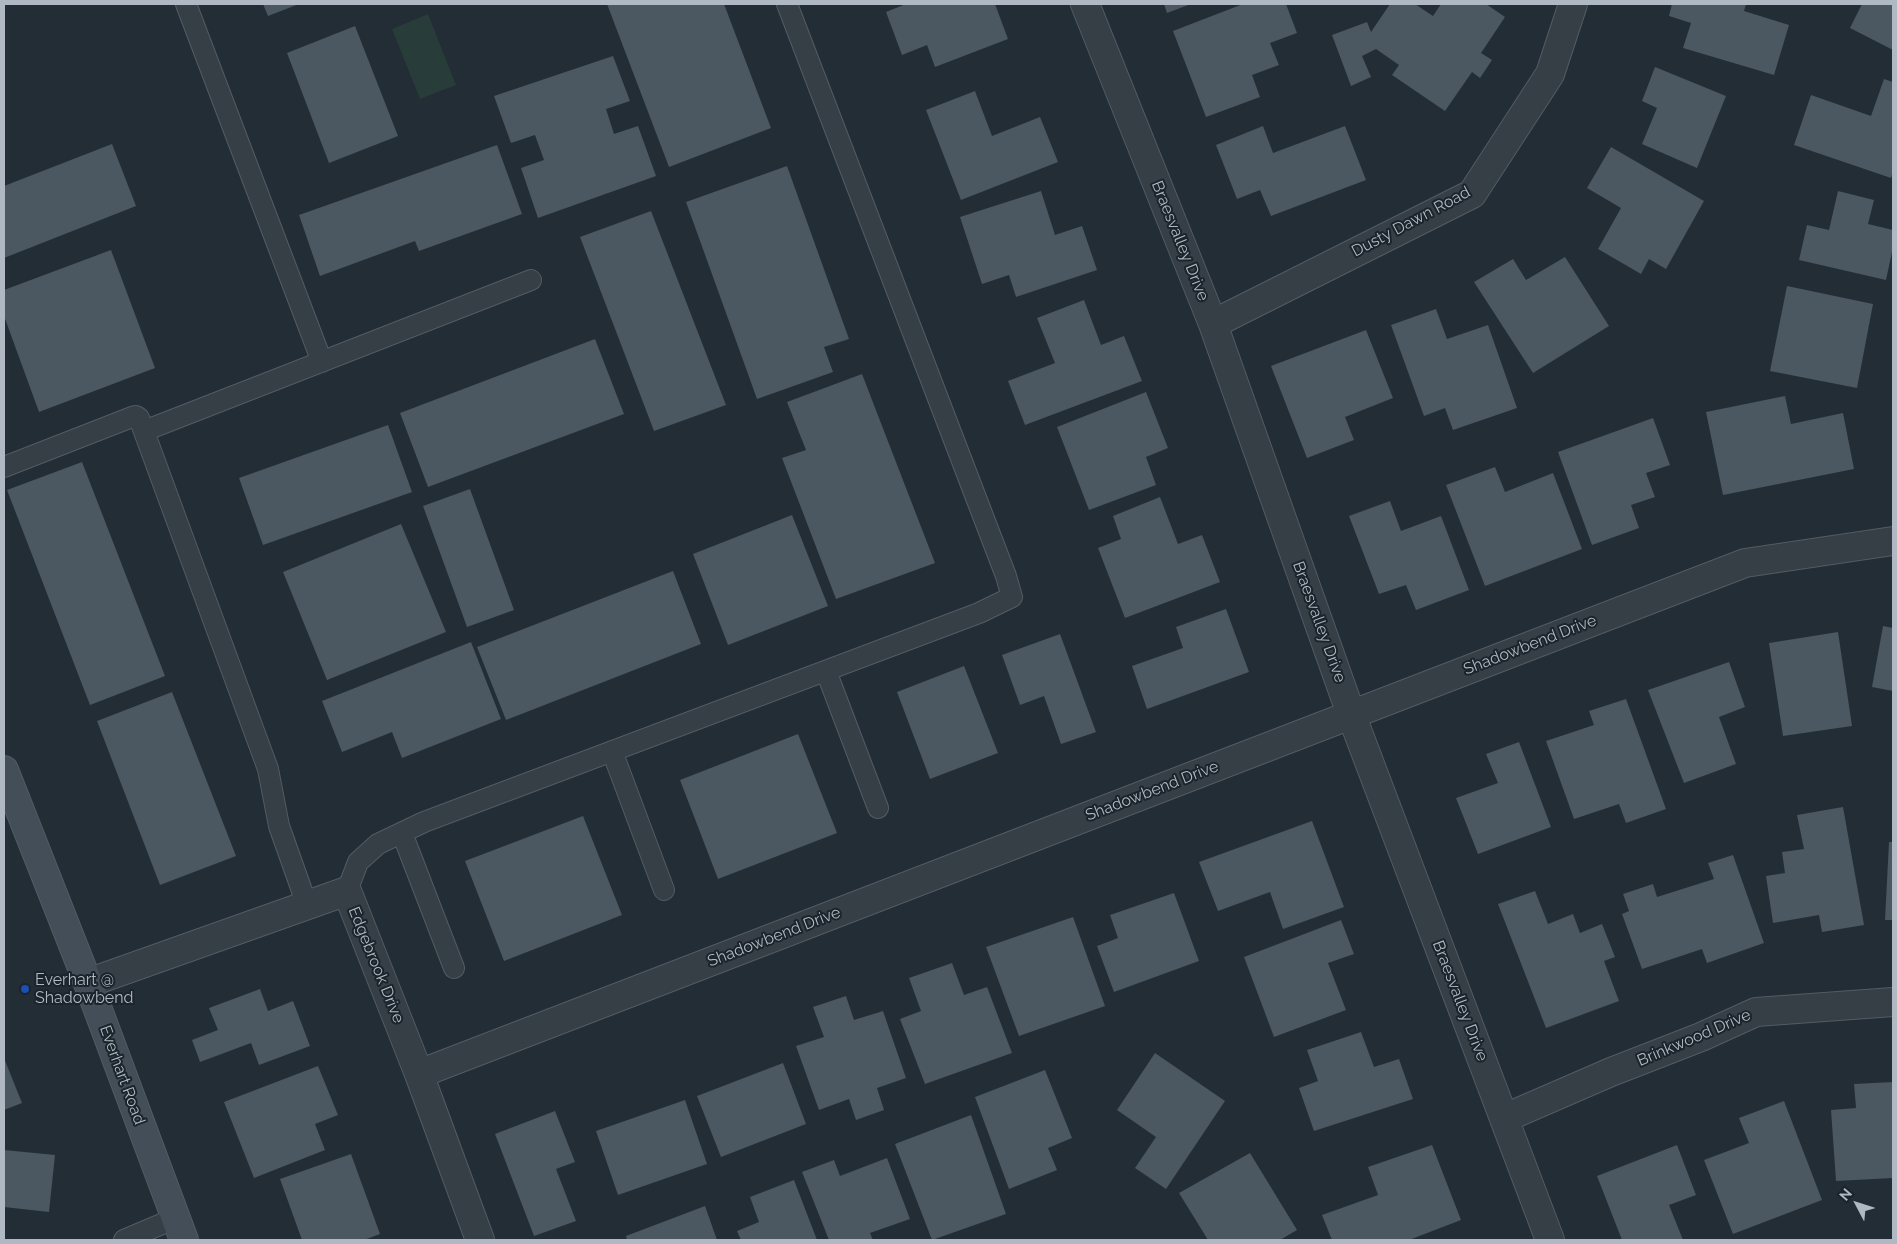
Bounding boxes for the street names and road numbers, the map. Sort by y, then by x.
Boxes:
street label: Braesvalley Drive [1147,178,1213,304]
street label: Dusty Dawn Road [1348,183,1474,261]
street label: Braesvalley Drive [1288,559,1350,685]
street label: Shadowbend Drive [1461,611,1599,679]
street label: Shadowbend Drive [1083,757,1221,825]
street label: Shadowbend Drive [705,903,843,971]
street label: Edgebrook Drive [344,904,408,1026]
street label: Braesvalley Drive [1428,938,1492,1064]
street label: Brinkwood Drive [1634,1005,1754,1071]
street label: Everhart Road [95,1023,149,1127]

